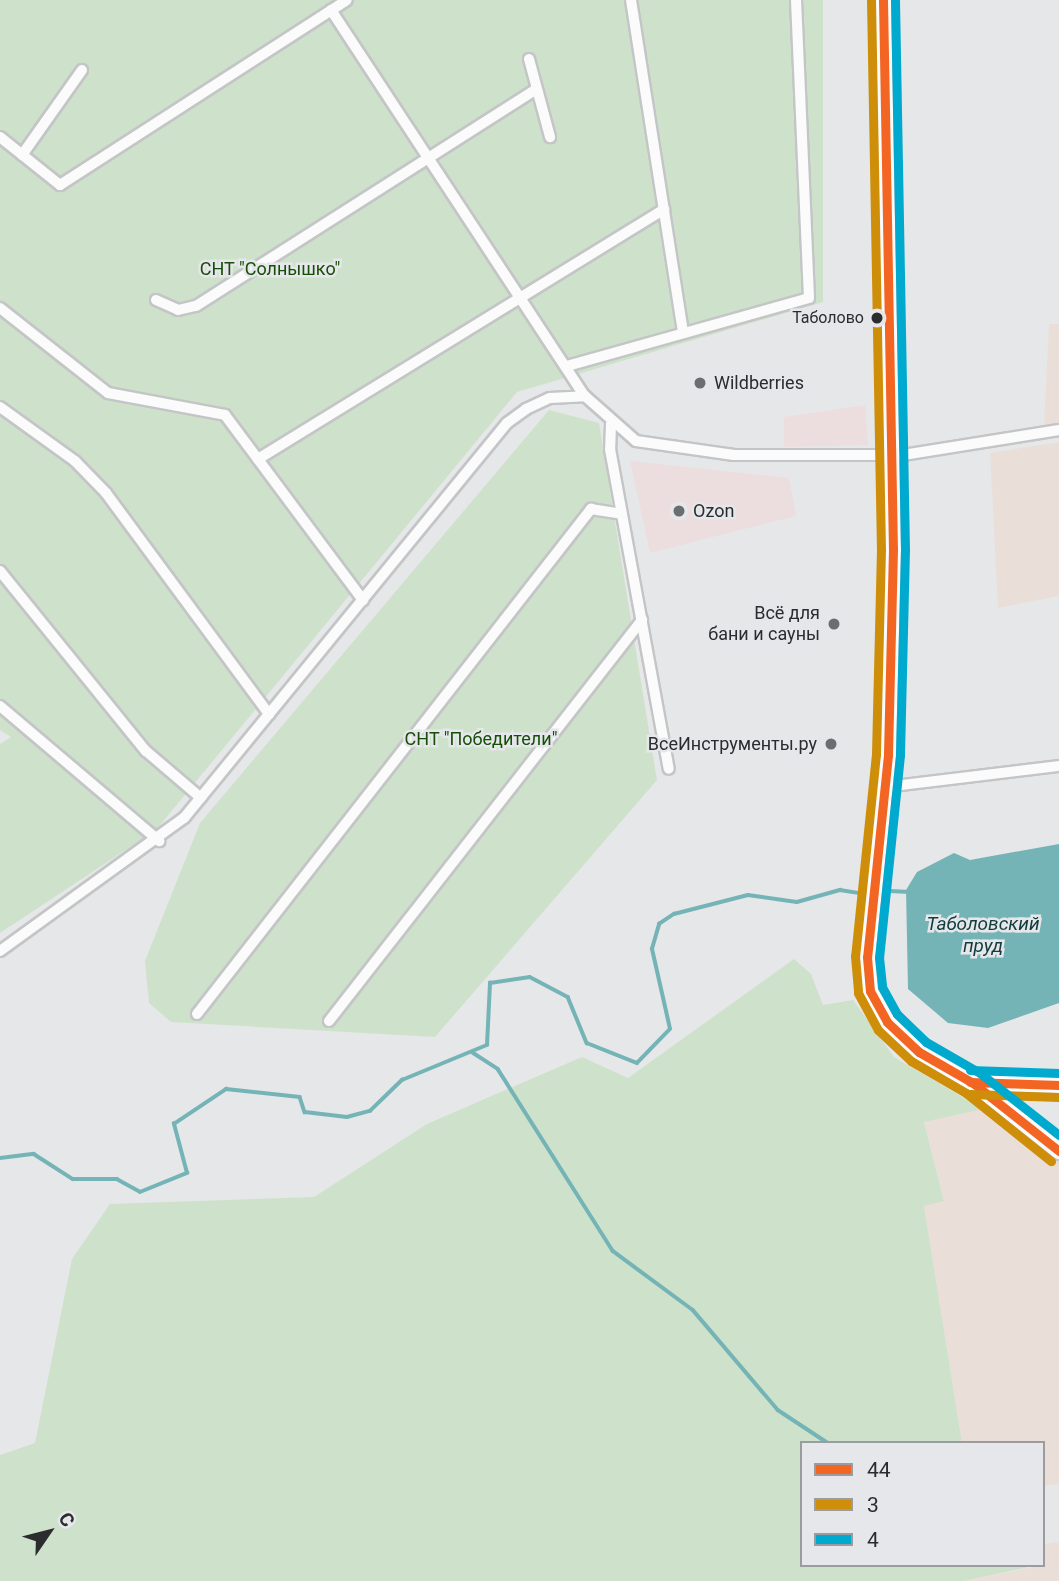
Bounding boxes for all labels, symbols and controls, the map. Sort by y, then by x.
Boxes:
park label: СНТ "Солнышко" [200,258,340,280]
place label: Таболово [792,308,864,328]
marker: Таболово [870,311,884,325]
place label: Wildberries [714,372,804,394]
marker: Wildberries [692,375,708,391]
place label: Ozon [693,500,734,522]
marker: Ozon [671,503,687,519]
place label: Всё для бани и сауны [708,603,820,646]
marker: Всё для бани и сауны [826,616,842,632]
park label: СНТ "Победители" [404,728,558,750]
place label: ВсеИнструменты.ру [648,733,817,755]
marker: ВсеИнструменты.ру [823,736,839,752]
water label: Таболовский пруд [926,913,1040,957]
legend [800,1441,1045,1567]
text: 44 [867,1458,891,1482]
text: 3 [867,1493,879,1517]
north arrow [14,1497,84,1567]
text: С [54,1508,80,1531]
text: 4 [867,1528,879,1552]

